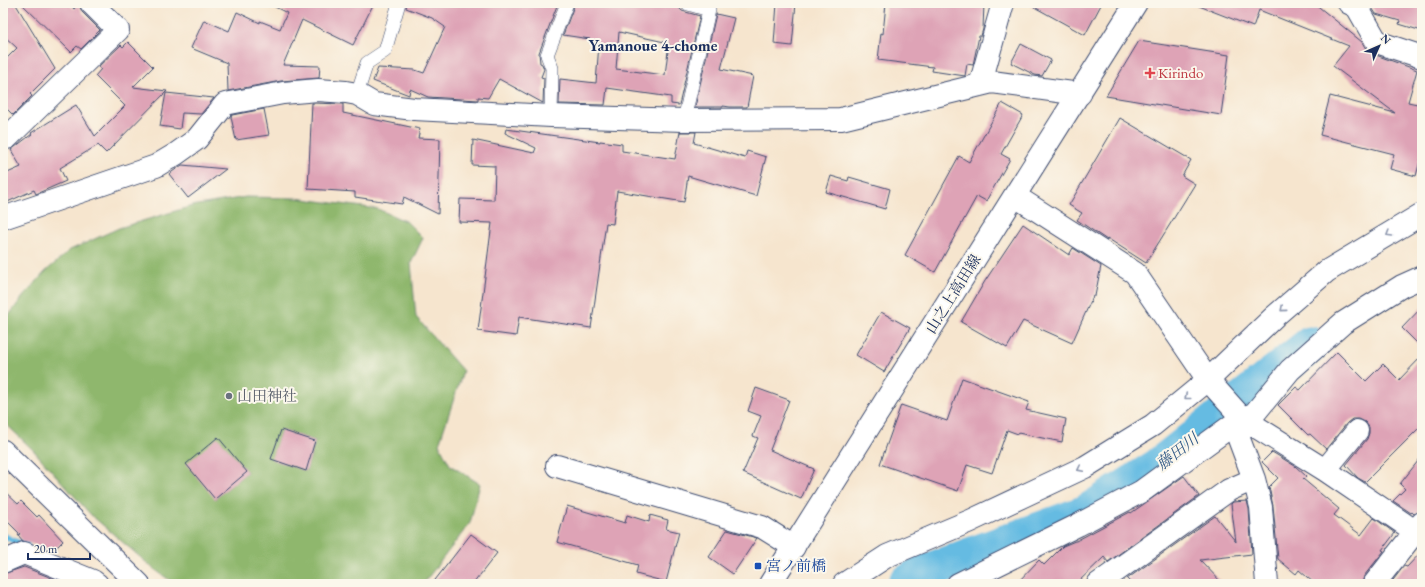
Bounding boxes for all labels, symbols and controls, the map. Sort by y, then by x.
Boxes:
north arrow [1359,26,1399,66]
text: N [1378,31,1394,47]
district label: Yamanoue 4-chome [589,35,718,56]
place label: Kirindo [1158,63,1204,82]
marker: Kirindo [1145,68,1155,78]
one-way arrow [1386,229,1393,236]
street label: 山之上高田線 [921,251,984,337]
one-way arrow [1280,304,1288,311]
place label: 山田神社 [237,386,297,405]
marker: 山田神社 [224,391,234,401]
one-way arrow [1185,392,1192,399]
water label: 藤田川 [1152,427,1204,474]
one-way arrow [1077,464,1084,472]
scale bar [28,535,90,561]
text: 20 m [34,541,58,557]
place label: 宮ノ前橋 [766,556,826,575]
marker: 宮ノ前橋 [753,561,763,571]

